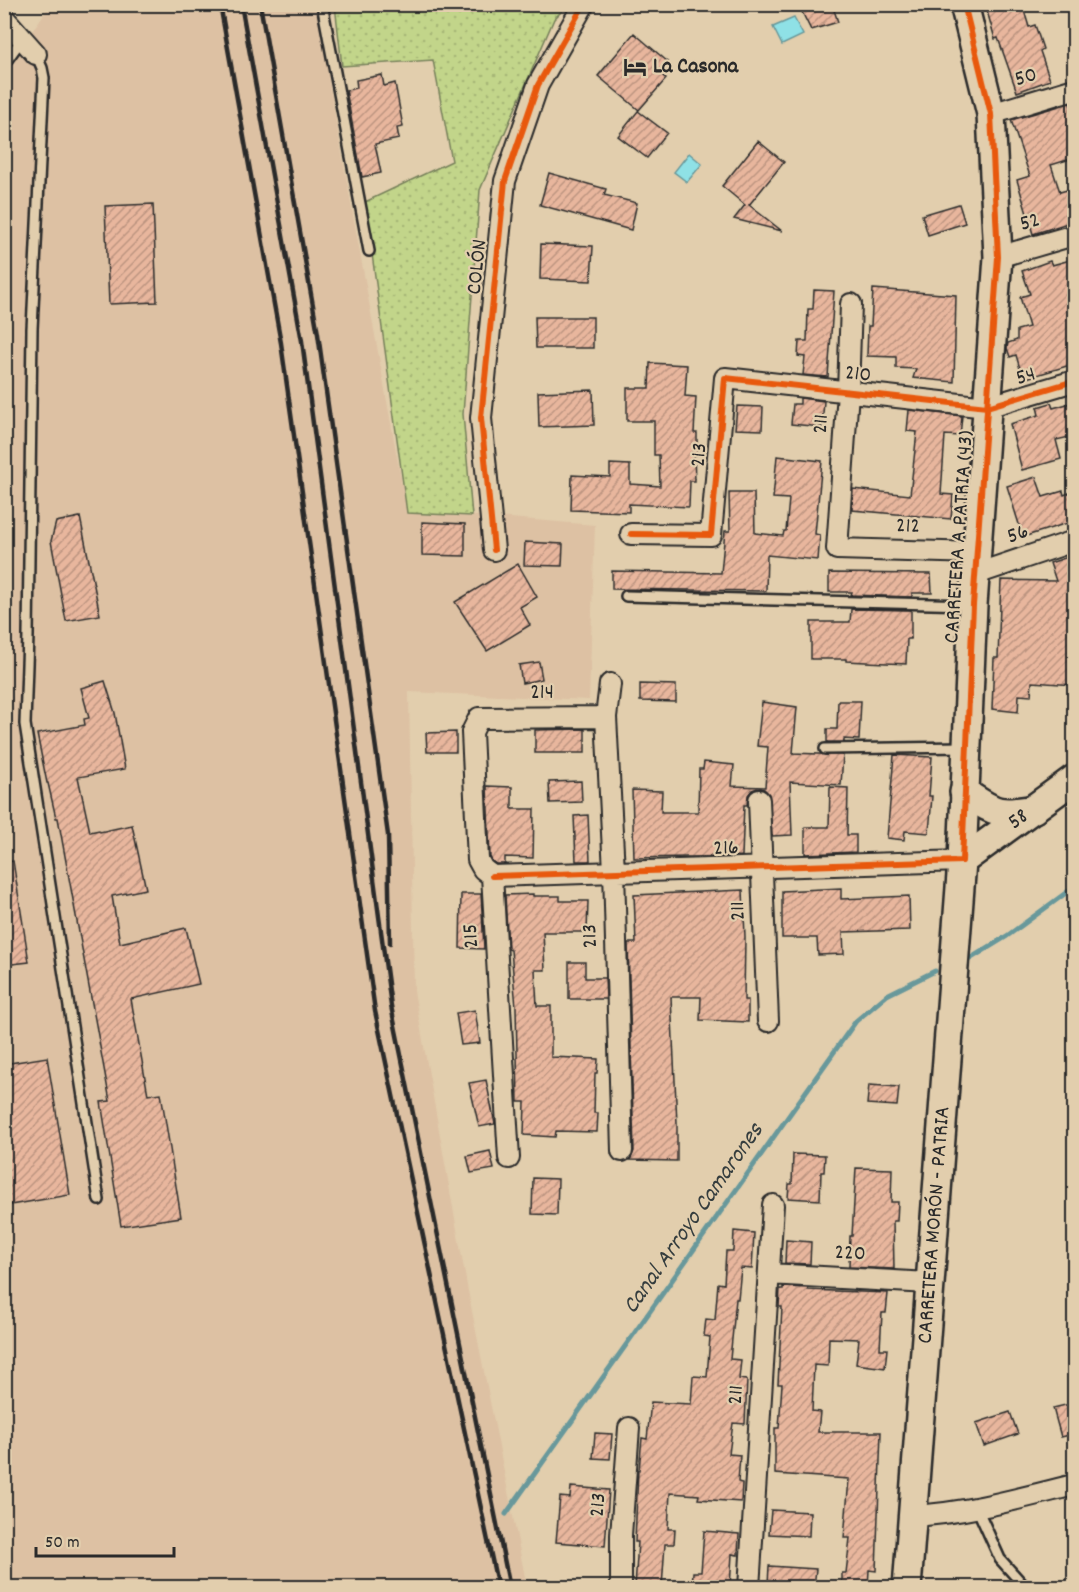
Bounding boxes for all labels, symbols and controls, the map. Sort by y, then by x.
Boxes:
place label: La Casona [653,52,739,83]
hotel icon: La Casona [622,54,648,80]
street label: 50 [1011,60,1041,96]
street label: 52 [1016,205,1044,241]
street label: COLÓN [460,238,496,296]
street label: 210 [843,358,873,392]
street label: 54 [1012,359,1040,395]
street label: 211 [806,413,838,435]
street label: CARRETERA A PATRIA (43) [937,430,983,644]
street label: 213 [684,442,716,468]
street label: 212 [895,511,921,543]
street label: 56 [1003,517,1033,553]
street label: 214 [530,678,554,709]
street label: 58 [1002,802,1035,838]
street label: 216 [713,833,739,865]
street label: 211 [723,901,755,921]
street label: 215 [456,923,488,949]
street label: 213 [575,923,607,949]
street label: CARRETERA MORÓN - PATRIA [910,1105,959,1345]
water label: Canal Arroyo Camarones [615,1116,773,1321]
street label: 220 [834,1238,866,1270]
street label: 211 [721,1384,753,1406]
street label: 213 [583,1492,615,1518]
scale bar [36,1520,174,1558]
text: 50 m [45,1531,80,1556]

